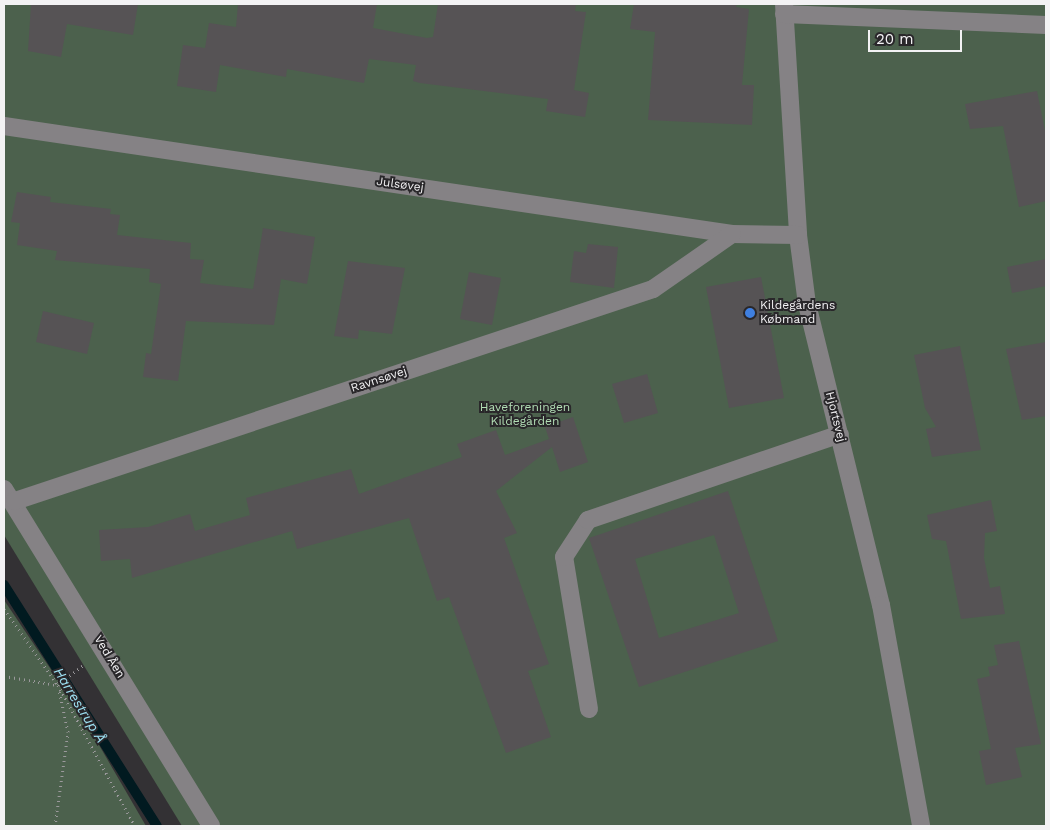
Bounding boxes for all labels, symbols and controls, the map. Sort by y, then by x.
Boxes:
scale bar [870,20,964,52]
text: 20 m [876,30,914,48]
street label: Julsøvej [375,175,425,195]
place label: Kildegårdens Købmand [760,299,835,327]
marker: Kildegårdens Købmand [744,307,756,319]
street label: Ravnsøvej [349,364,409,396]
street label: Hjortsvej [822,390,848,444]
park label: Haveforeningen Kildegården [480,401,570,429]
street label: Ved Åen [90,633,128,681]
water label: Harrestrup Å [50,664,110,746]

